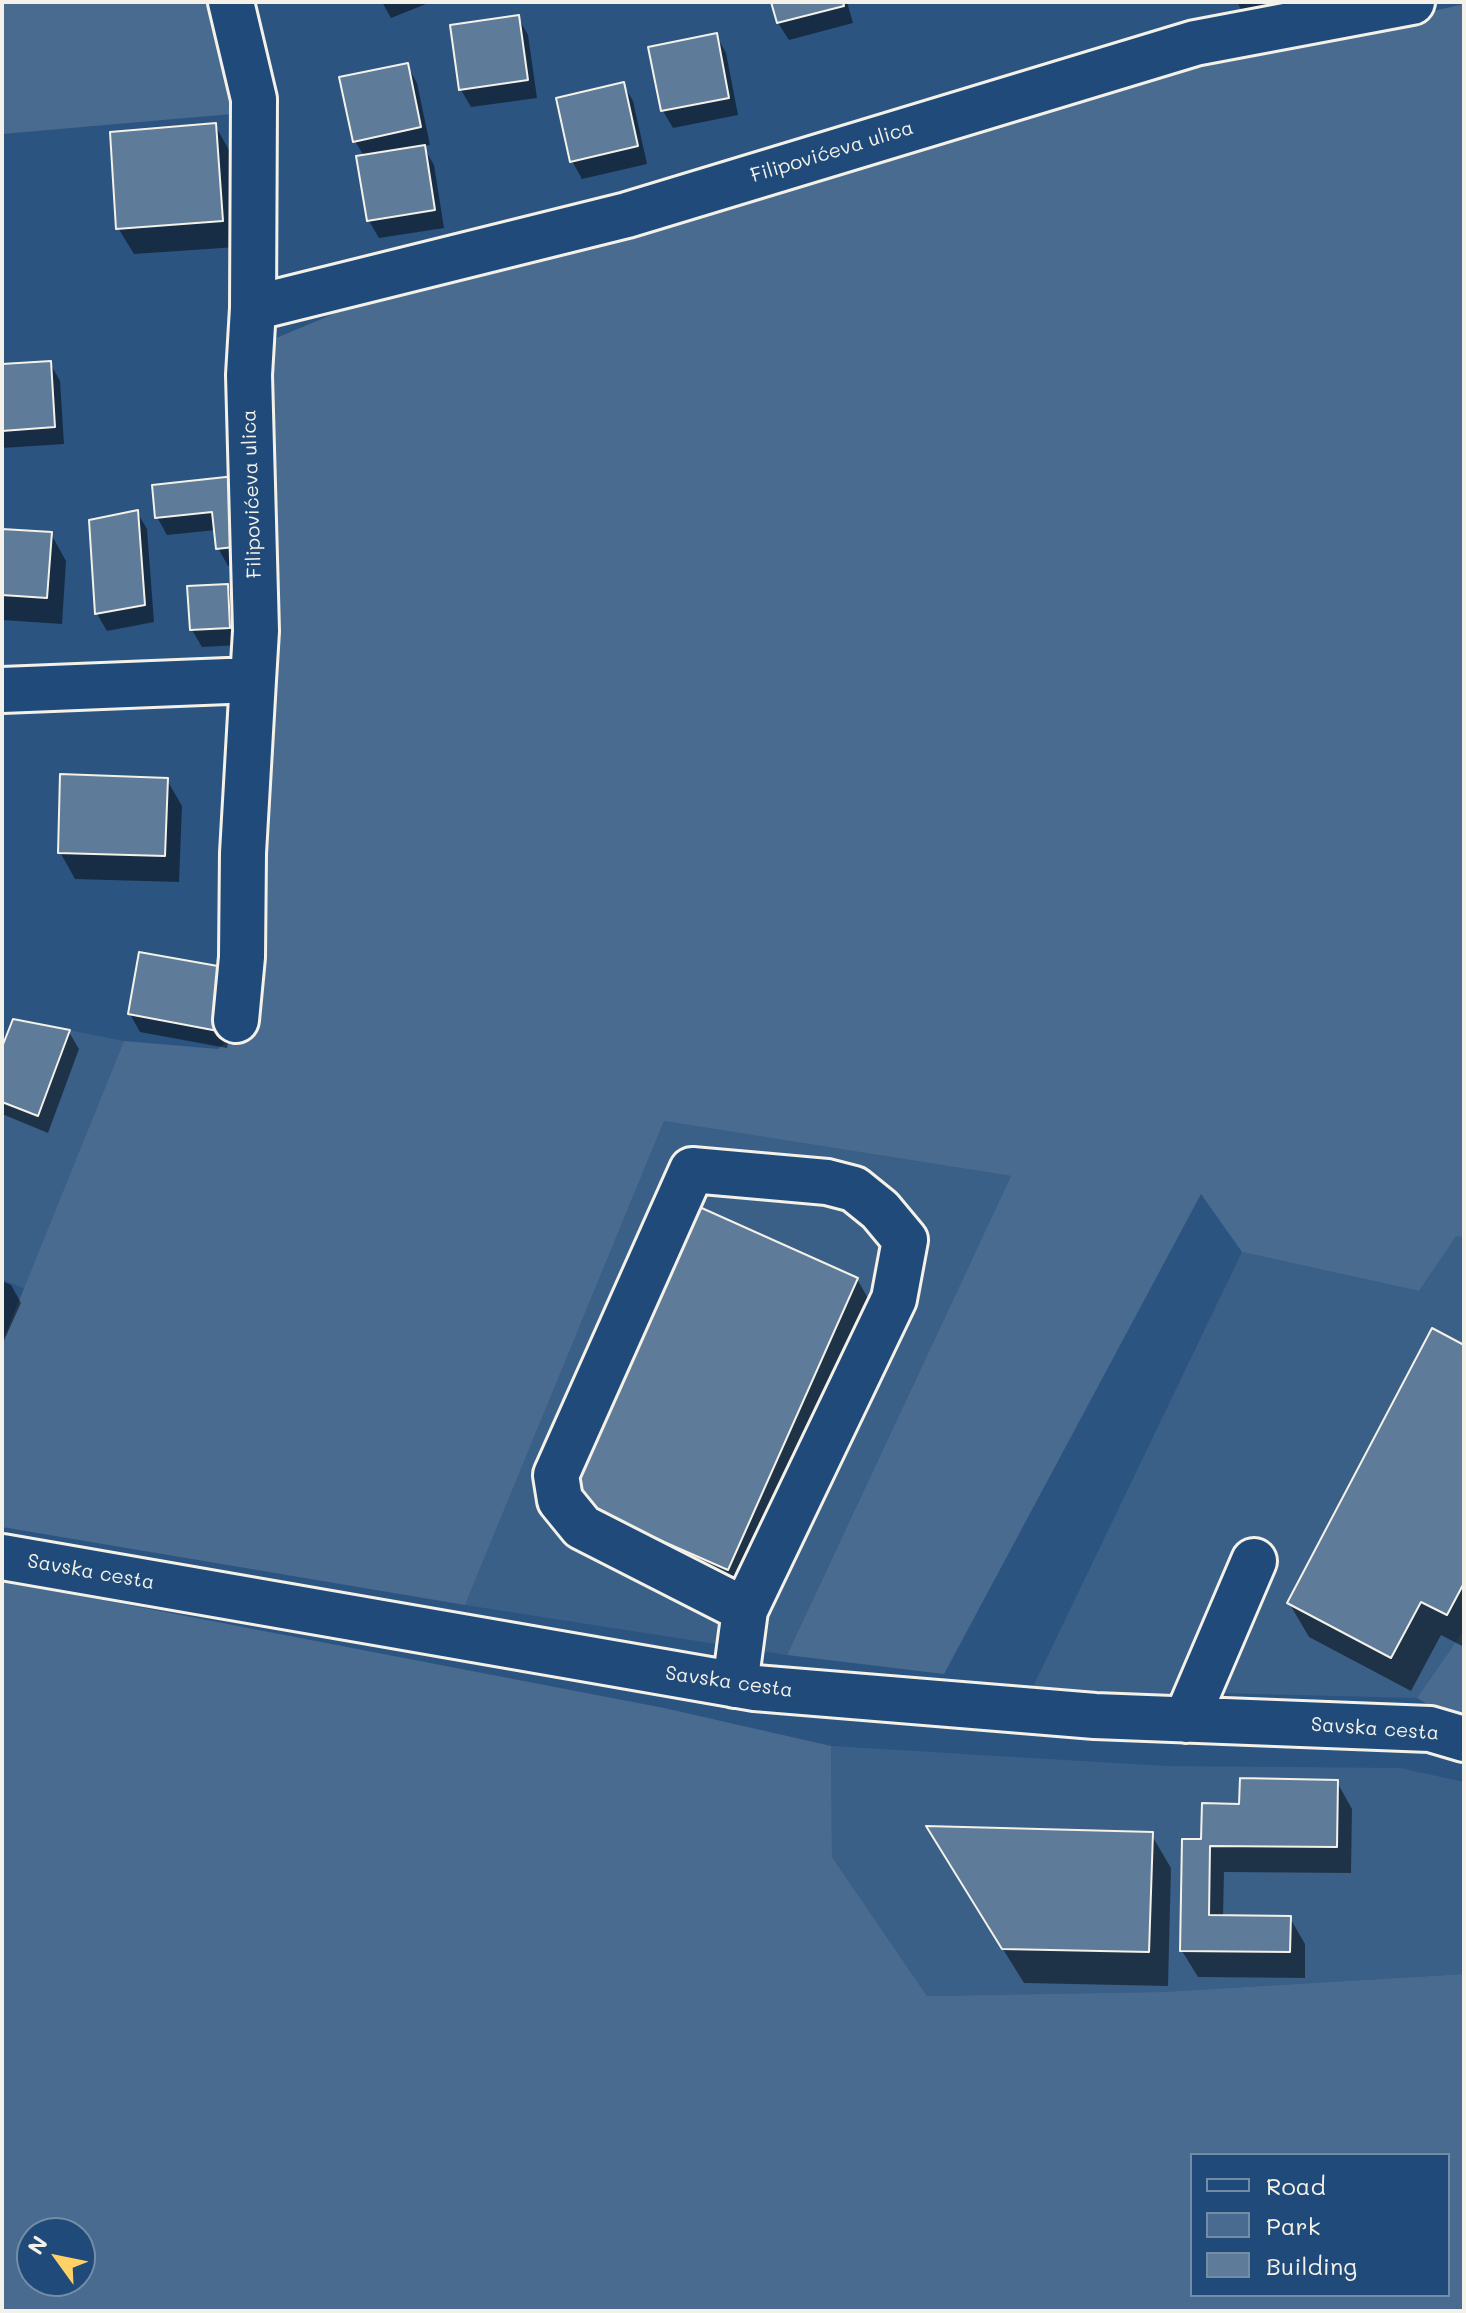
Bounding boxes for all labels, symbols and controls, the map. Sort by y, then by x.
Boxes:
street label: Filipovićeva ulica [748,116,916,188]
street label: Filipovićeva ulica [237,409,267,579]
street label: Savska cesta [26,1549,156,1595]
street label: Savska cesta [664,1661,794,1703]
street label: Savska cesta [1310,1713,1440,1745]
legend [1190,2153,1450,2297]
text: Road [1266,2170,1326,2201]
text: Park [1266,2210,1320,2241]
north arrow [16,2217,96,2297]
text: N [20,2230,54,2260]
text: Building [1266,2250,1357,2281]

